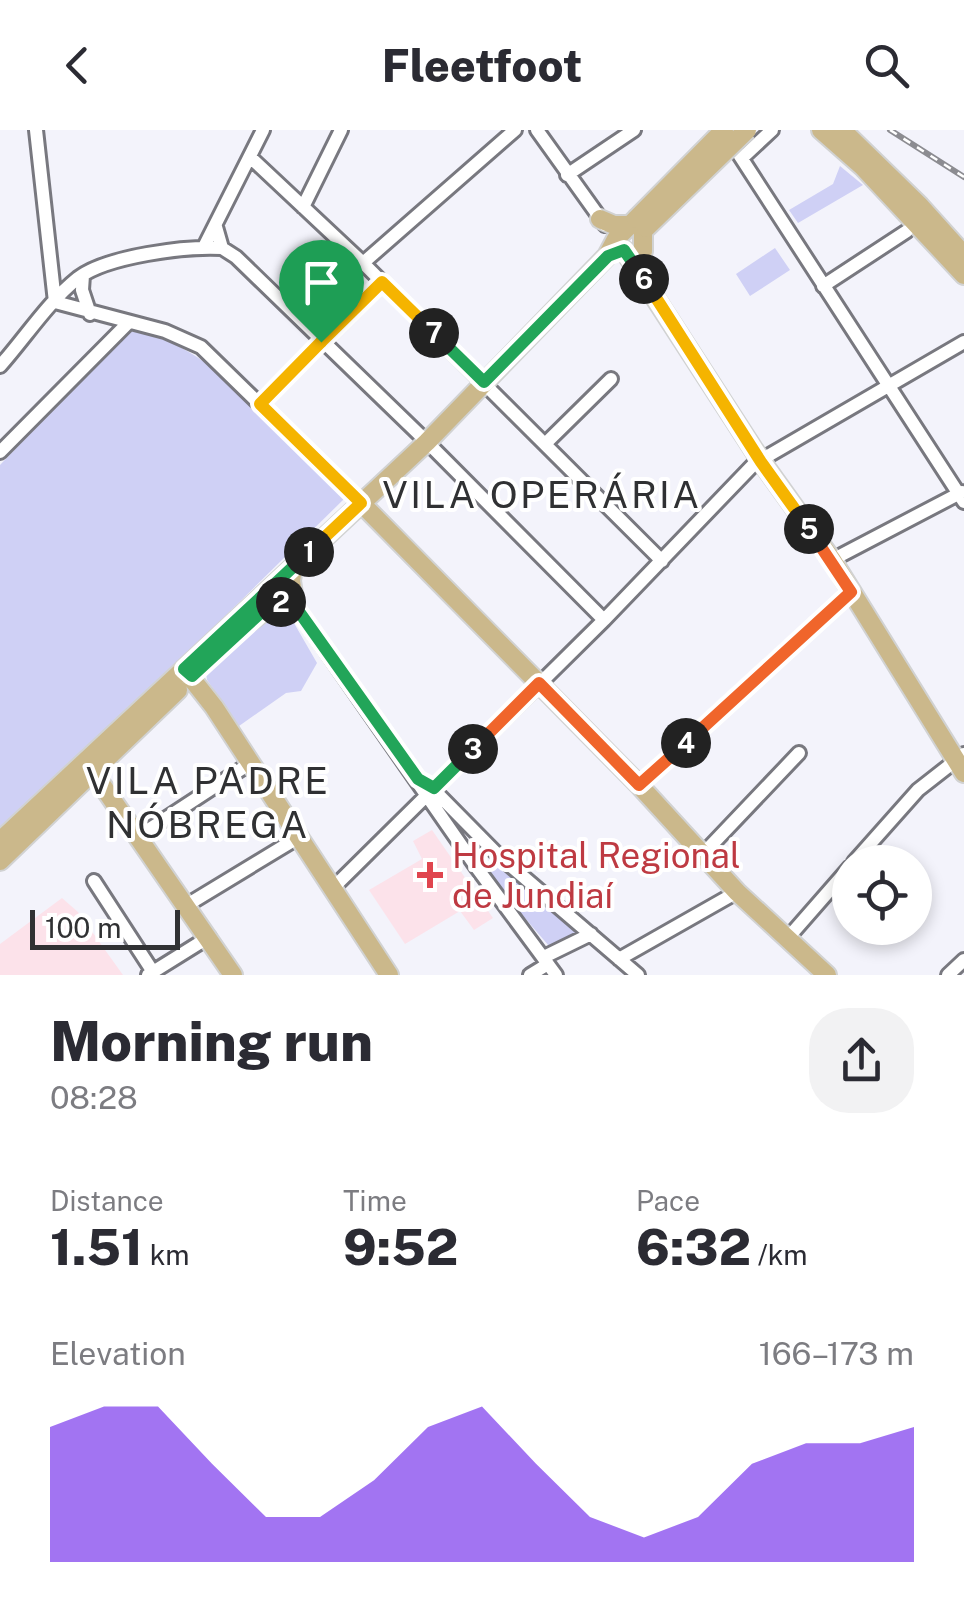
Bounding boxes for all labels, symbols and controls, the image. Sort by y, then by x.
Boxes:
icon: back [50,38,105,93]
icon: search [859,38,914,93]
text: Fleetfoot [382,39,582,92]
pin [279,240,364,343]
pin: 6 [619,254,669,304]
icon: arrive [294,255,349,310]
text: 6 [635,262,653,295]
pin: 7 [409,308,459,358]
text: 7 [425,316,443,349]
district label: VILA OPERÁRIA [382,472,702,517]
pin: 5 [784,504,834,554]
text: 5 [800,512,818,545]
pin: 1 [284,527,334,577]
text: 1 [303,535,315,568]
pin: 2 [256,577,306,627]
text: 2 [272,585,290,618]
pin: 4 [661,718,711,768]
pin: 3 [448,724,498,774]
text: 4 [677,726,695,759]
text: 3 [464,732,482,765]
district label: VILA PADRE NÓBREGA [86,758,330,847]
place label: Hospital Regional de Jundiaí [452,835,741,916]
map controls [832,845,932,945]
button: locate [832,845,932,945]
marker: Hospital Regional de Jundiaí [417,862,443,888]
scale bar [30,905,180,950]
text: 100 m [45,911,122,944]
button: share [809,1008,914,1113]
text: Morning run [50,1009,373,1073]
text: 08:28 [50,1079,138,1116]
text: Distance [50,1184,164,1217]
text: Time [343,1184,407,1217]
text: Pace [636,1184,700,1217]
text: 1.51 [50,1217,143,1276]
text: 9:52 [343,1217,458,1276]
text: 6:32 [636,1217,751,1276]
text: km [143,1238,190,1271]
text: /km [751,1238,808,1271]
text: Elevation [50,1335,186,1372]
text: 166–173 m [759,1335,914,1372]

